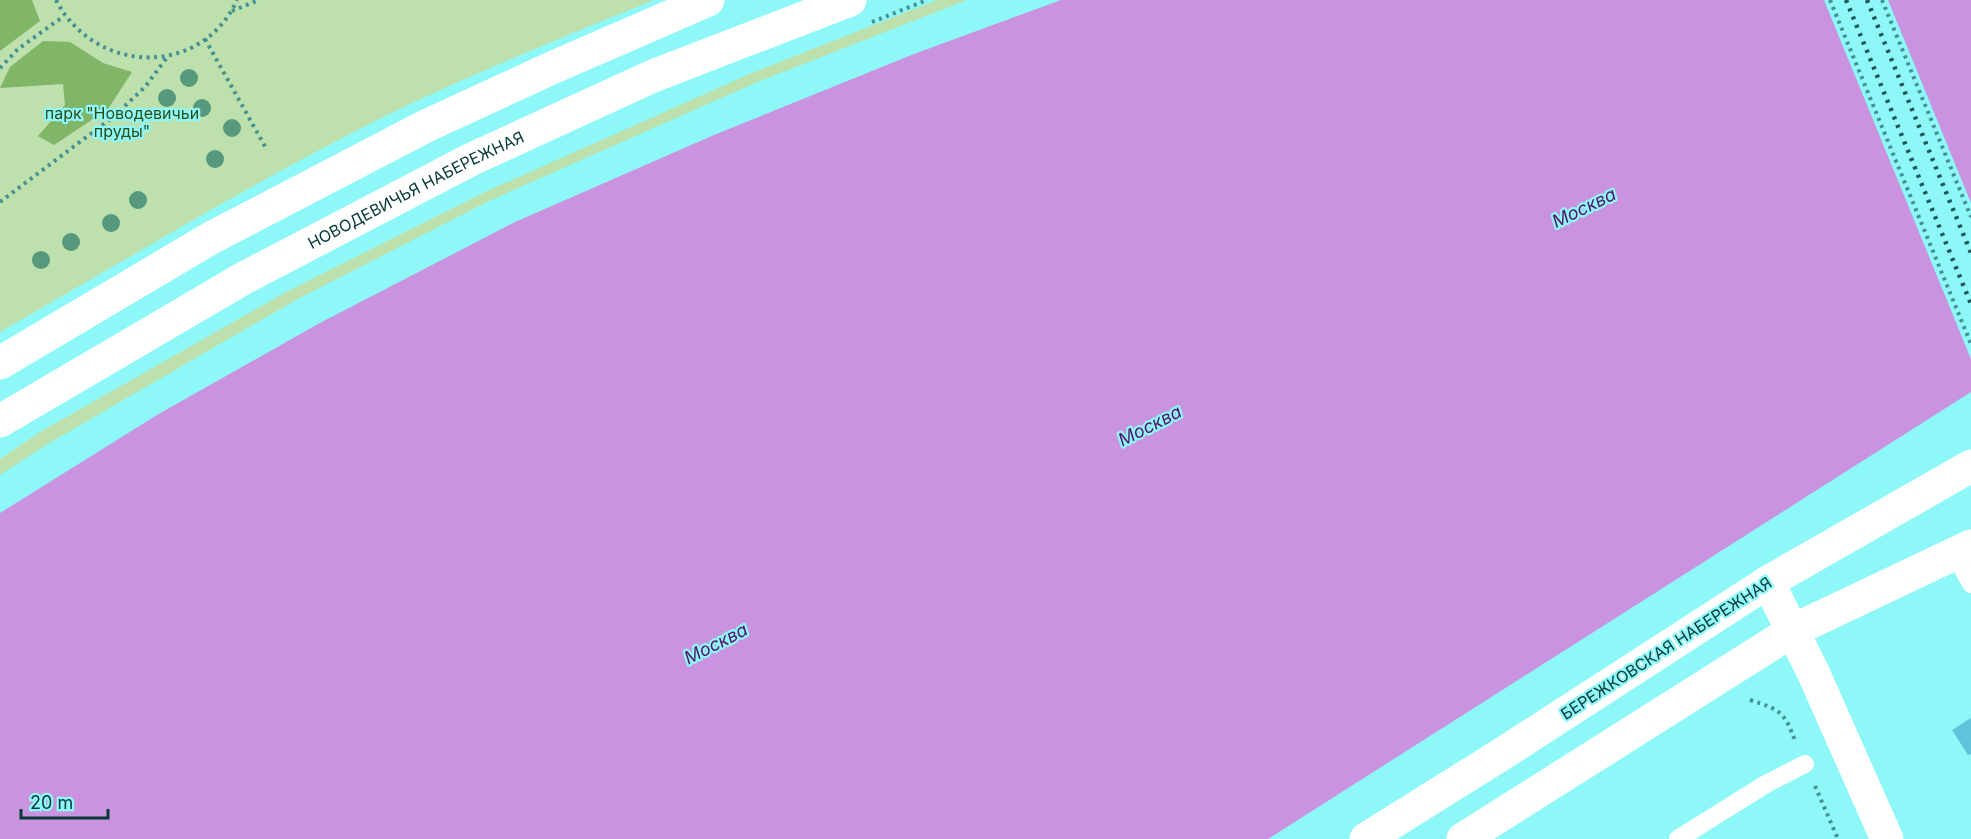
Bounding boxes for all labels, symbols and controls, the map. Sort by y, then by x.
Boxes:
park label: парк "Новодевичьи пруды" [45,103,199,141]
street label: НОВОДЕВИЧЬЯ НАБЕРЕЖНАЯ [304,127,527,253]
water label: Москва [1548,183,1619,232]
water label: Москва [1115,401,1185,450]
street label: БЕРЕЖКОВСКАЯ НАБЕРЕЖНАЯ [1557,572,1775,724]
water label: Москва [681,619,751,668]
scale bar [21,782,108,820]
text: 20 m [30,792,73,813]

